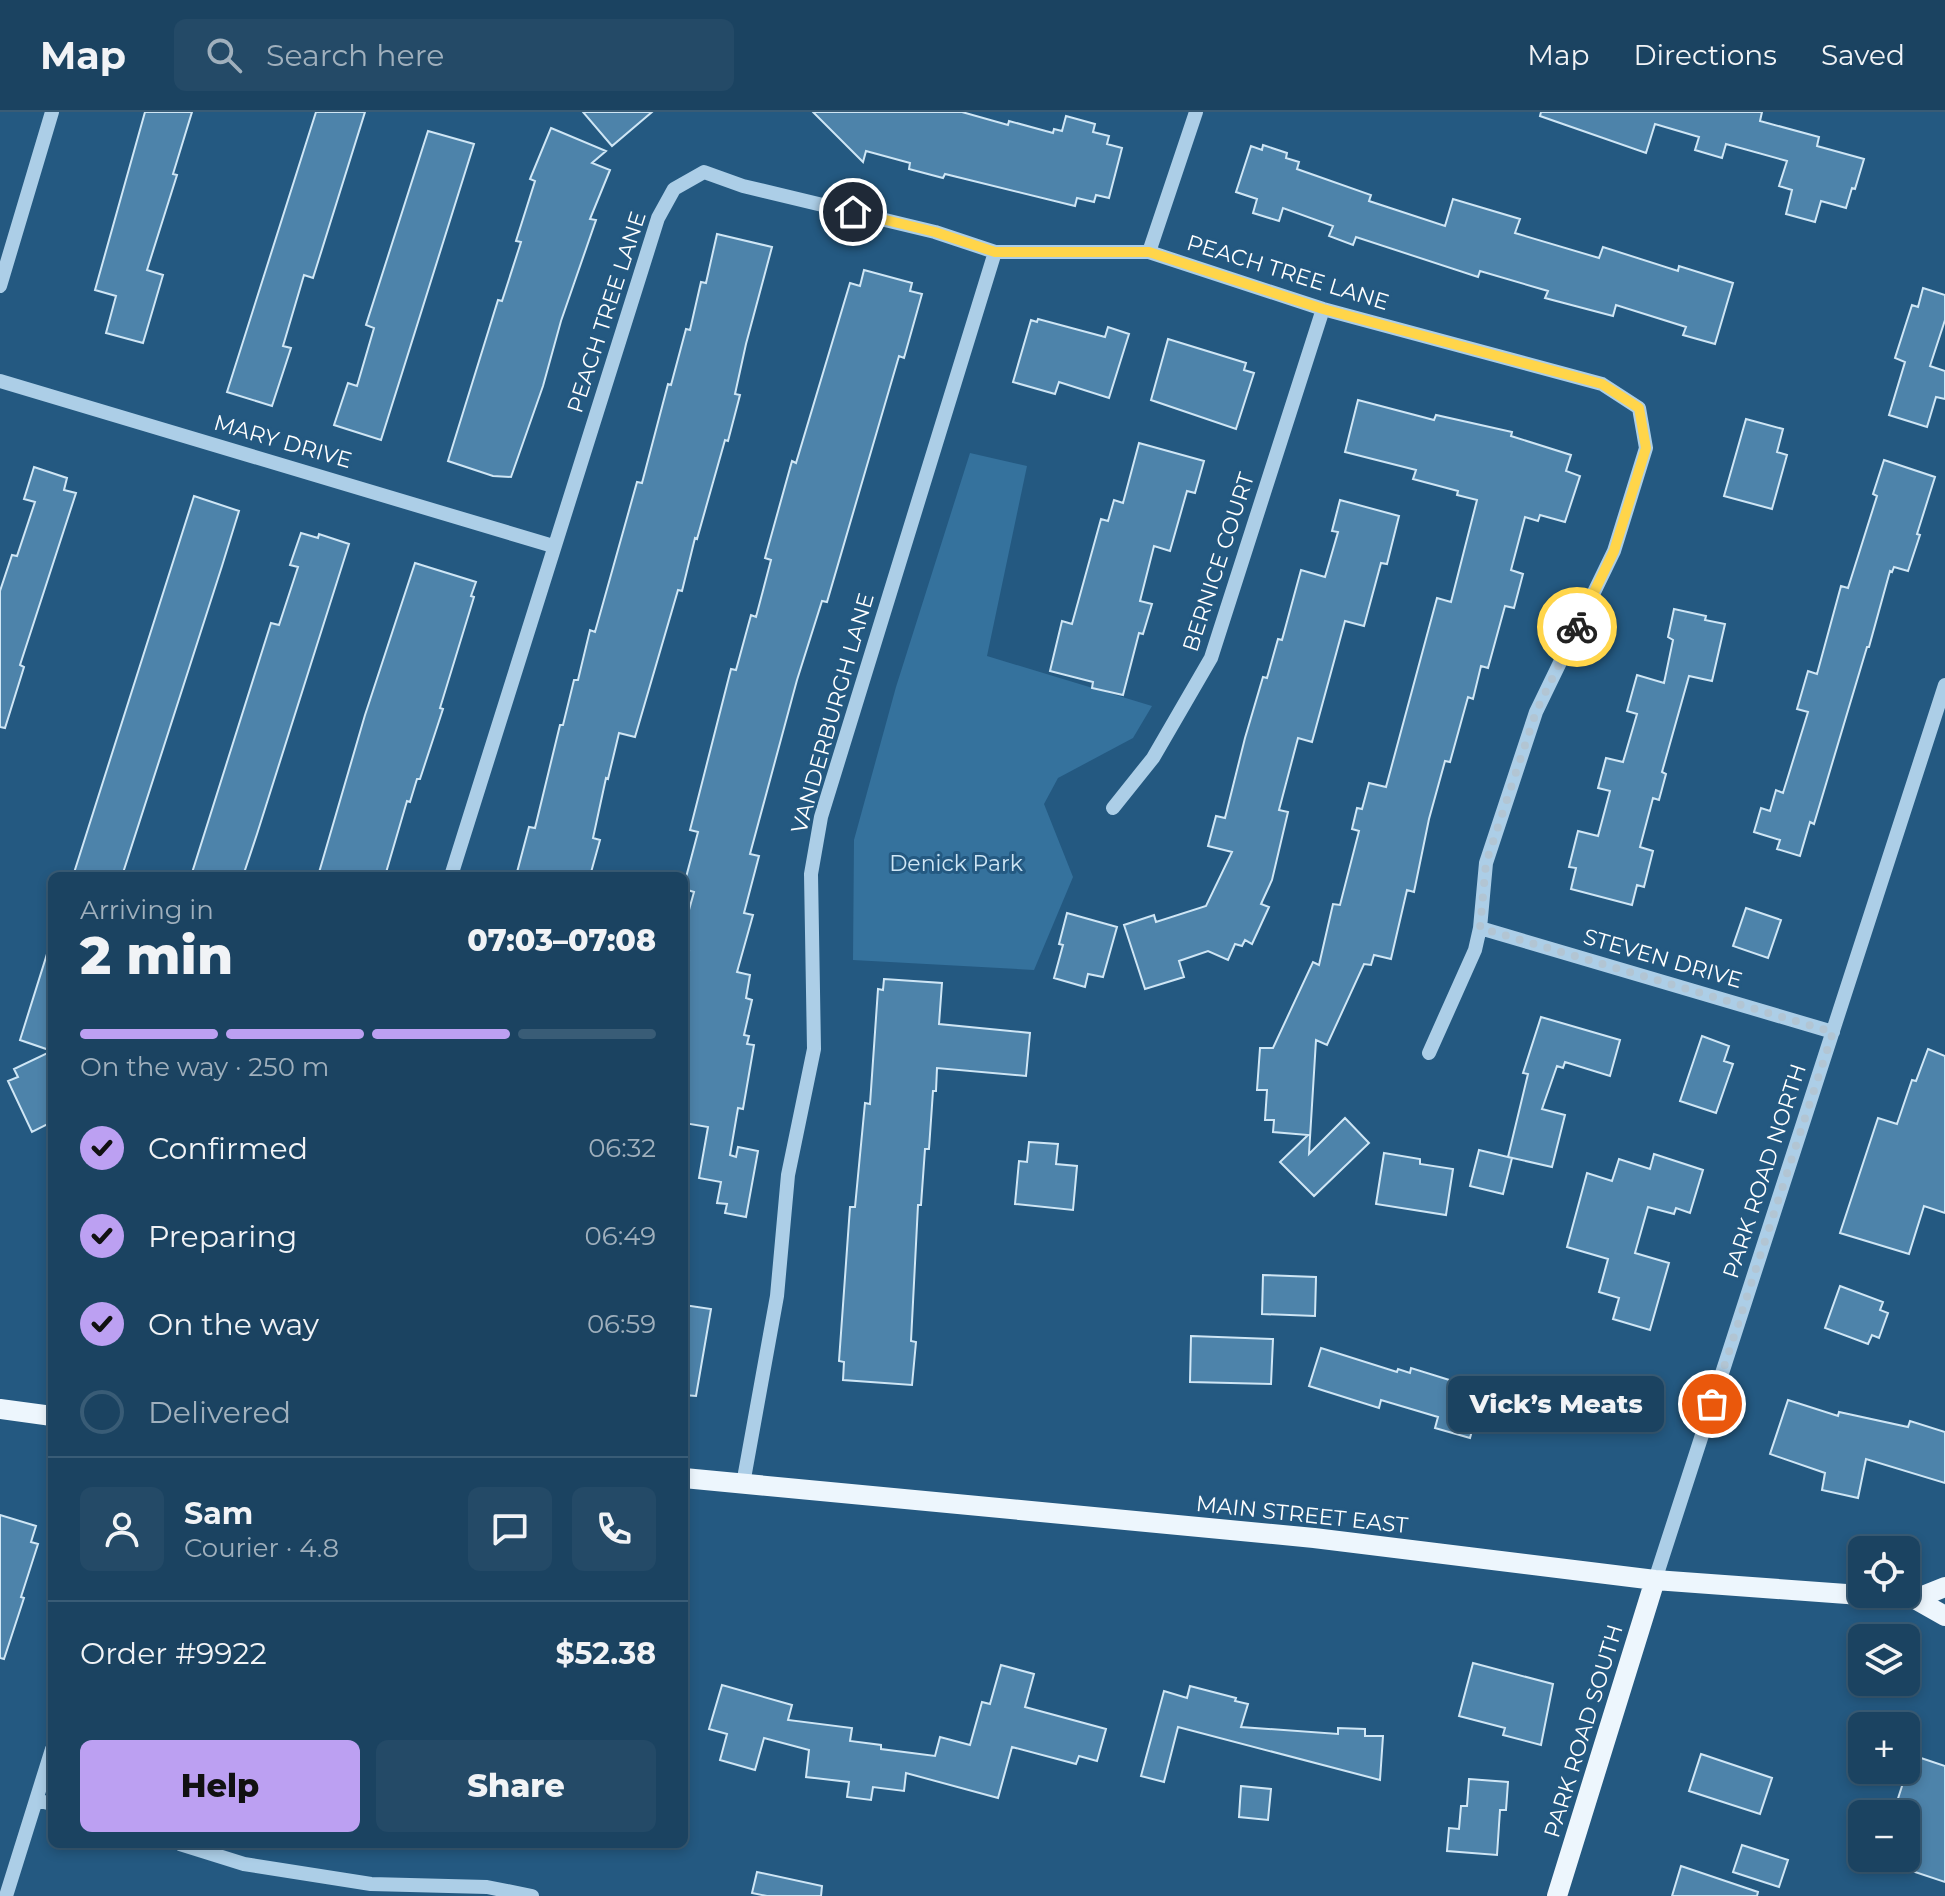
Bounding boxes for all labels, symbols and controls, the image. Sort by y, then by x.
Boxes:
search box [174,19,734,91]
text: Map [40,32,126,79]
icon: search [202,33,246,77]
text: Search here [266,37,444,74]
text: Map [1527,38,1589,72]
text: Directions [1633,38,1777,72]
text: Saved [1821,38,1905,72]
pin [819,178,887,246]
icon: home [831,190,875,234]
street label: PEACH TREE LANE [561,208,652,416]
street label: PEACH TREE LANE [1183,229,1392,316]
street label: MARY DRIVE [211,409,355,474]
street label: BERNICE COURT [1177,469,1260,655]
courier [1537,587,1617,667]
street label: VANDERBURGH LANE [785,590,880,837]
icon: bike [1555,605,1599,649]
park label: Denick Park [889,850,1024,877]
text: Arriving in [80,894,214,926]
text: 07:03–07:08 [467,922,656,959]
street label: STEVEN DRIVE [1580,923,1745,994]
text: 2 min [80,924,233,987]
text: On the way · 250 m [80,1051,329,1083]
street label: PARK ROAD NORTH [1717,1060,1812,1282]
icon: check [80,1126,124,1170]
text: Confirmed [148,1130,308,1167]
text: 06:32 [588,1132,656,1164]
icon: check [80,1214,124,1258]
text: Preparing [148,1218,297,1255]
text: 06:49 [585,1220,656,1252]
icon: check [80,1302,124,1346]
text: On the way [148,1306,319,1343]
text: 06:59 [587,1308,656,1340]
pin [1678,1370,1746,1438]
callout: Vick’s Meats [1448,1376,1664,1432]
icon: bag [1690,1382,1734,1426]
text: Vick’s Meats [1469,1388,1643,1420]
text: Delivered [148,1394,291,1431]
button: person [80,1487,164,1571]
button: chat [468,1487,552,1571]
button: phone [572,1487,656,1571]
street label: MAIN STREET EAST [1195,1490,1410,1539]
text: Sam [184,1495,253,1532]
text: Courier · 4.8 [184,1532,339,1564]
map controls [1848,1536,1920,1872]
button: locate [1848,1536,1920,1608]
street label: PARK ROAD SOUTH [1538,1621,1629,1841]
button: layers [1848,1624,1920,1696]
text: Order #9922 [80,1635,267,1672]
text: $52.38 [555,1635,656,1672]
button: + [1848,1712,1920,1784]
button: Help [80,1740,360,1832]
button: Share [376,1740,656,1832]
button: − [1848,1800,1920,1872]

